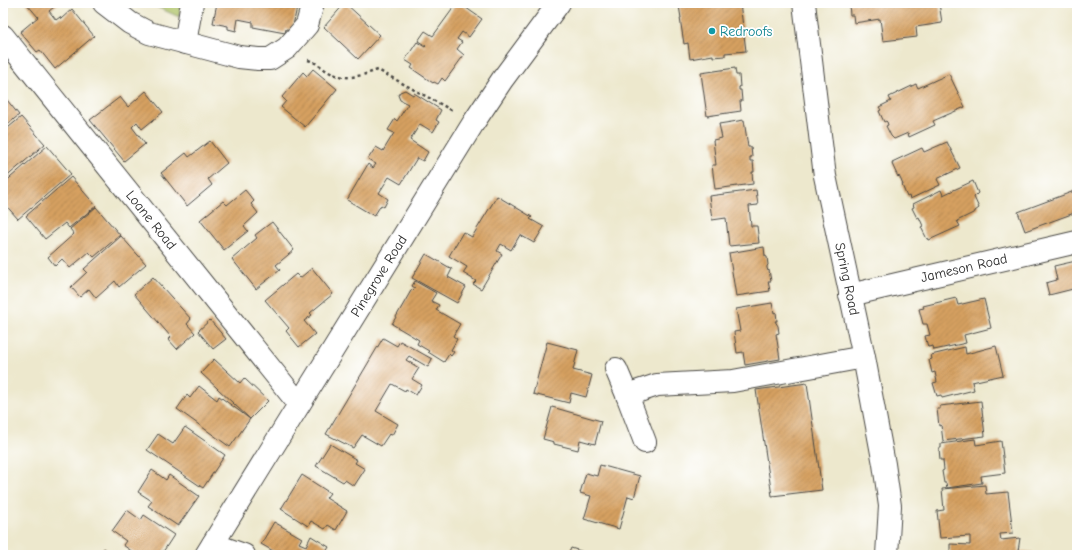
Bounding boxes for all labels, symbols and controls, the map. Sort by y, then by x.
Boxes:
place label: Redroofs [720,23,773,40]
marker: Redroofs [707,26,717,36]
street label: Loane Road [122,187,180,253]
street label: Pinegrove Road [347,232,411,320]
street label: Spring Road [831,241,863,317]
street label: Jameson Road [919,250,1009,286]

